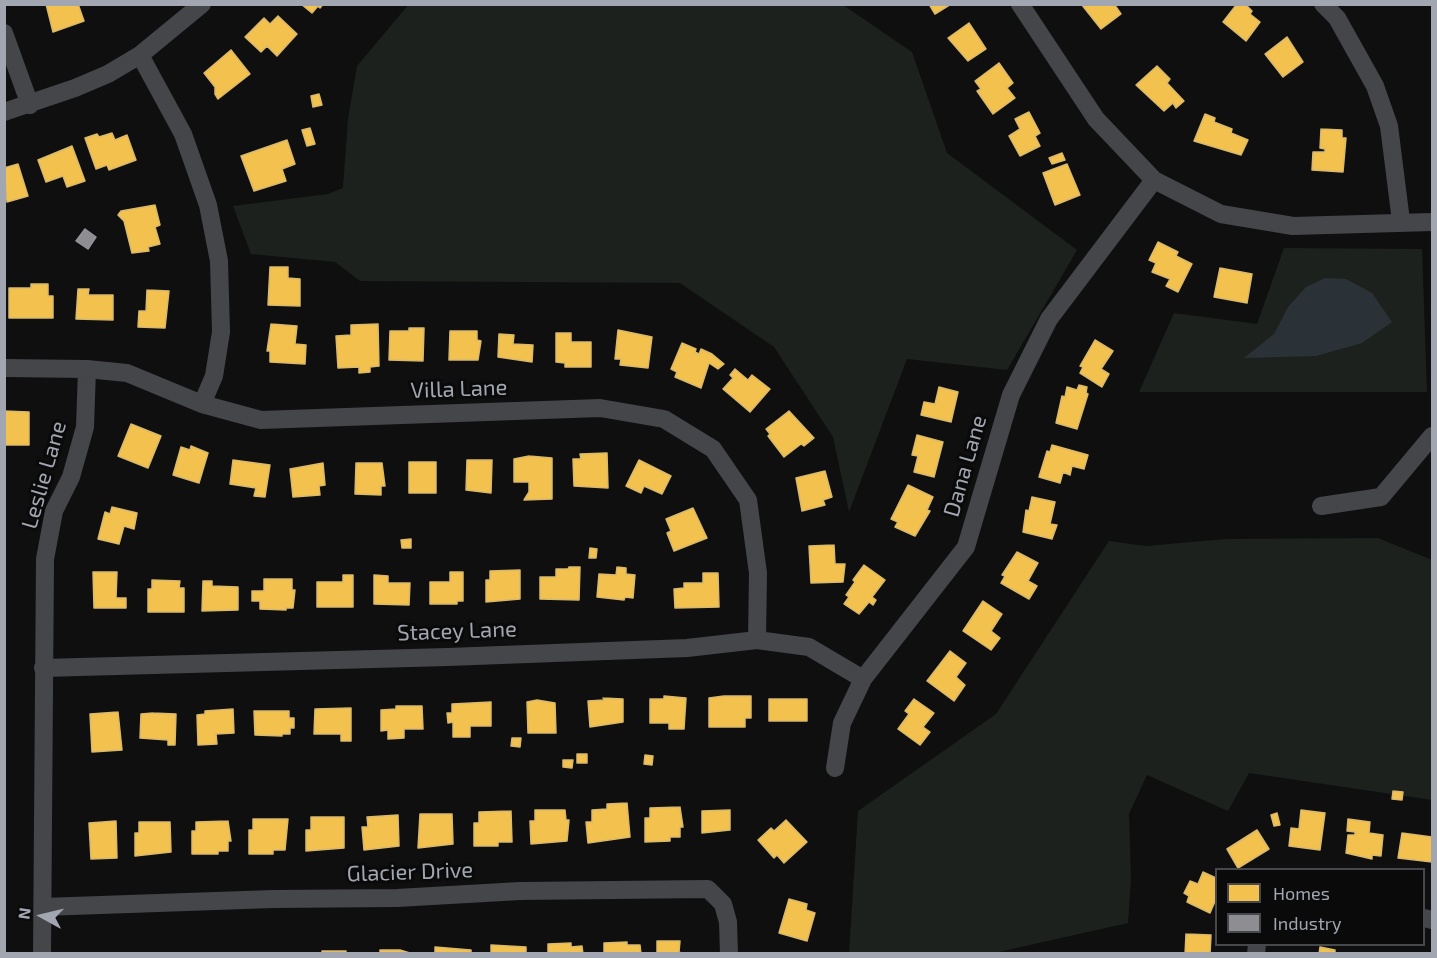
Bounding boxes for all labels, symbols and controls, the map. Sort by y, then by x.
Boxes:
street label: Villa Lane [410,374,508,404]
street label: Dana Lane [938,412,992,520]
street label: Leslie Lane [16,418,72,532]
street label: Stacey Lane [397,616,517,646]
street label: Glacier Drive [346,857,474,887]
legend [1215,868,1425,946]
text: Homes [1273,882,1330,904]
north arrow [12,886,72,946]
text: N [13,906,34,920]
text: Industry [1273,912,1342,934]

